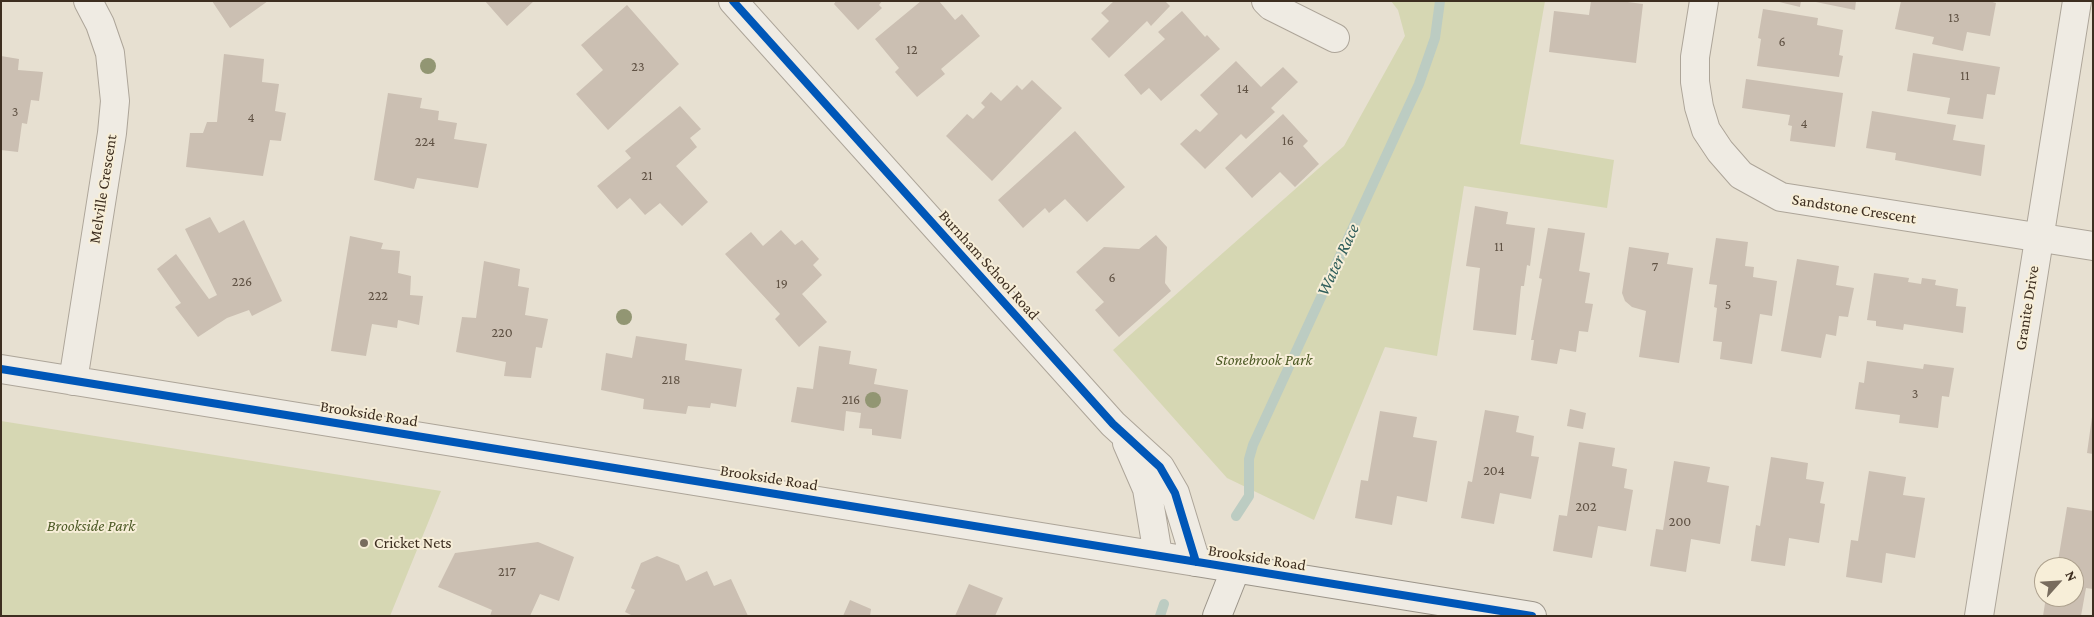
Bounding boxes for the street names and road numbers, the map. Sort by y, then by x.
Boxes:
street label: Melville Crescent [85,133,121,245]
street label: Sandstone Crescent [1791,190,1917,228]
street label: Burnham School Road [935,206,1043,324]
street label: Granite Drive [2011,264,2043,352]
street label: Brookside Road [319,397,419,431]
street label: Brookside Road [719,461,819,495]
street label: Brookside Road [1207,541,1307,575]

